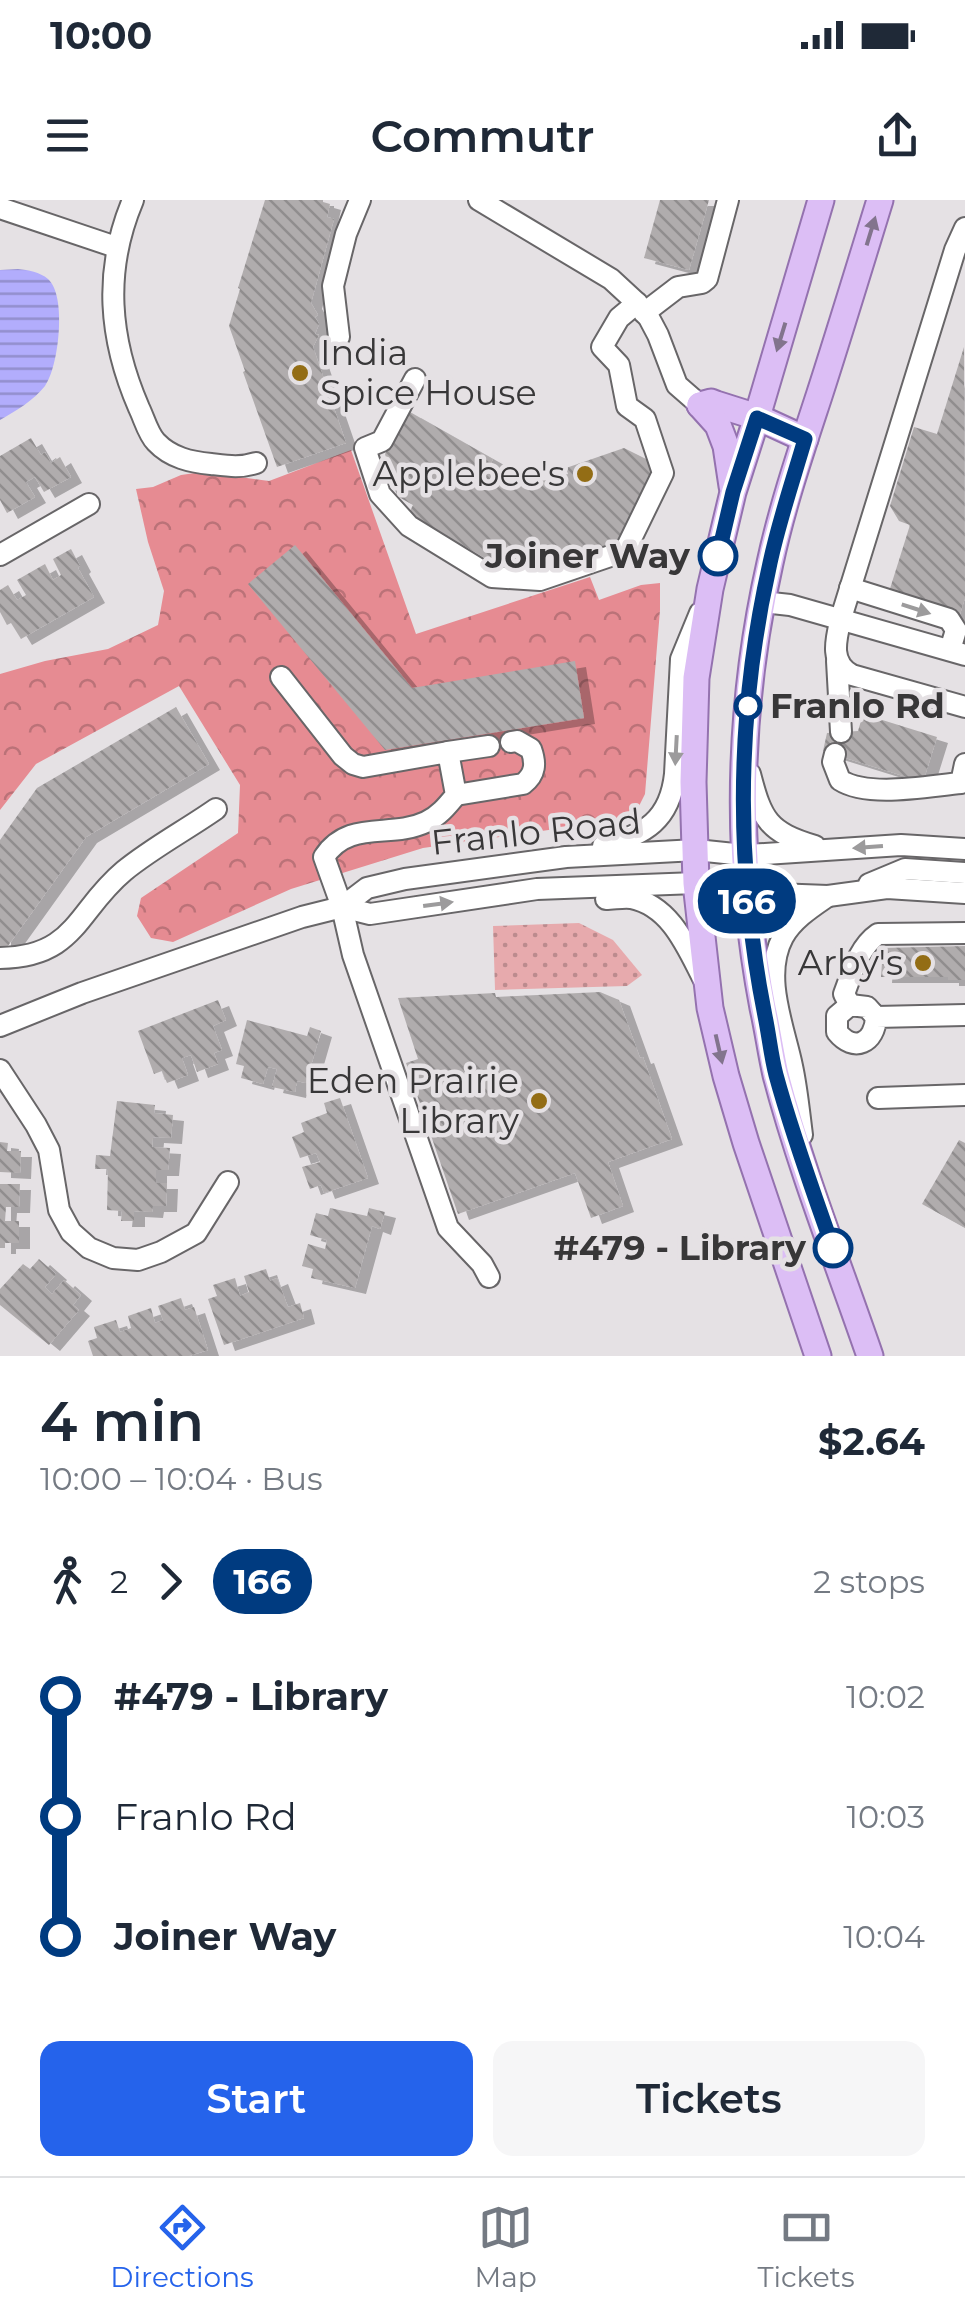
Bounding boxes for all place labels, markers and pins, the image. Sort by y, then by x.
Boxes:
place label: India Spice House [320,331,537,414]
marker: India Spice House [289,362,311,384]
place label: Applebee's [373,452,565,495]
marker: Applebee's [574,463,596,485]
place label: Joiner Way [484,534,691,577]
marker: Joiner Way [699,537,737,575]
place label: Franlo Rd [770,684,945,727]
marker: Franlo Rd [735,693,761,719]
place label: Arby's [798,941,903,984]
marker: Arby's [912,952,934,974]
place label: Eden Prairie Library [307,1059,519,1142]
marker: Eden Prairie Library [528,1090,550,1112]
place label: #479 - Library [554,1226,807,1269]
marker: #479 - Library [814,1229,852,1267]

